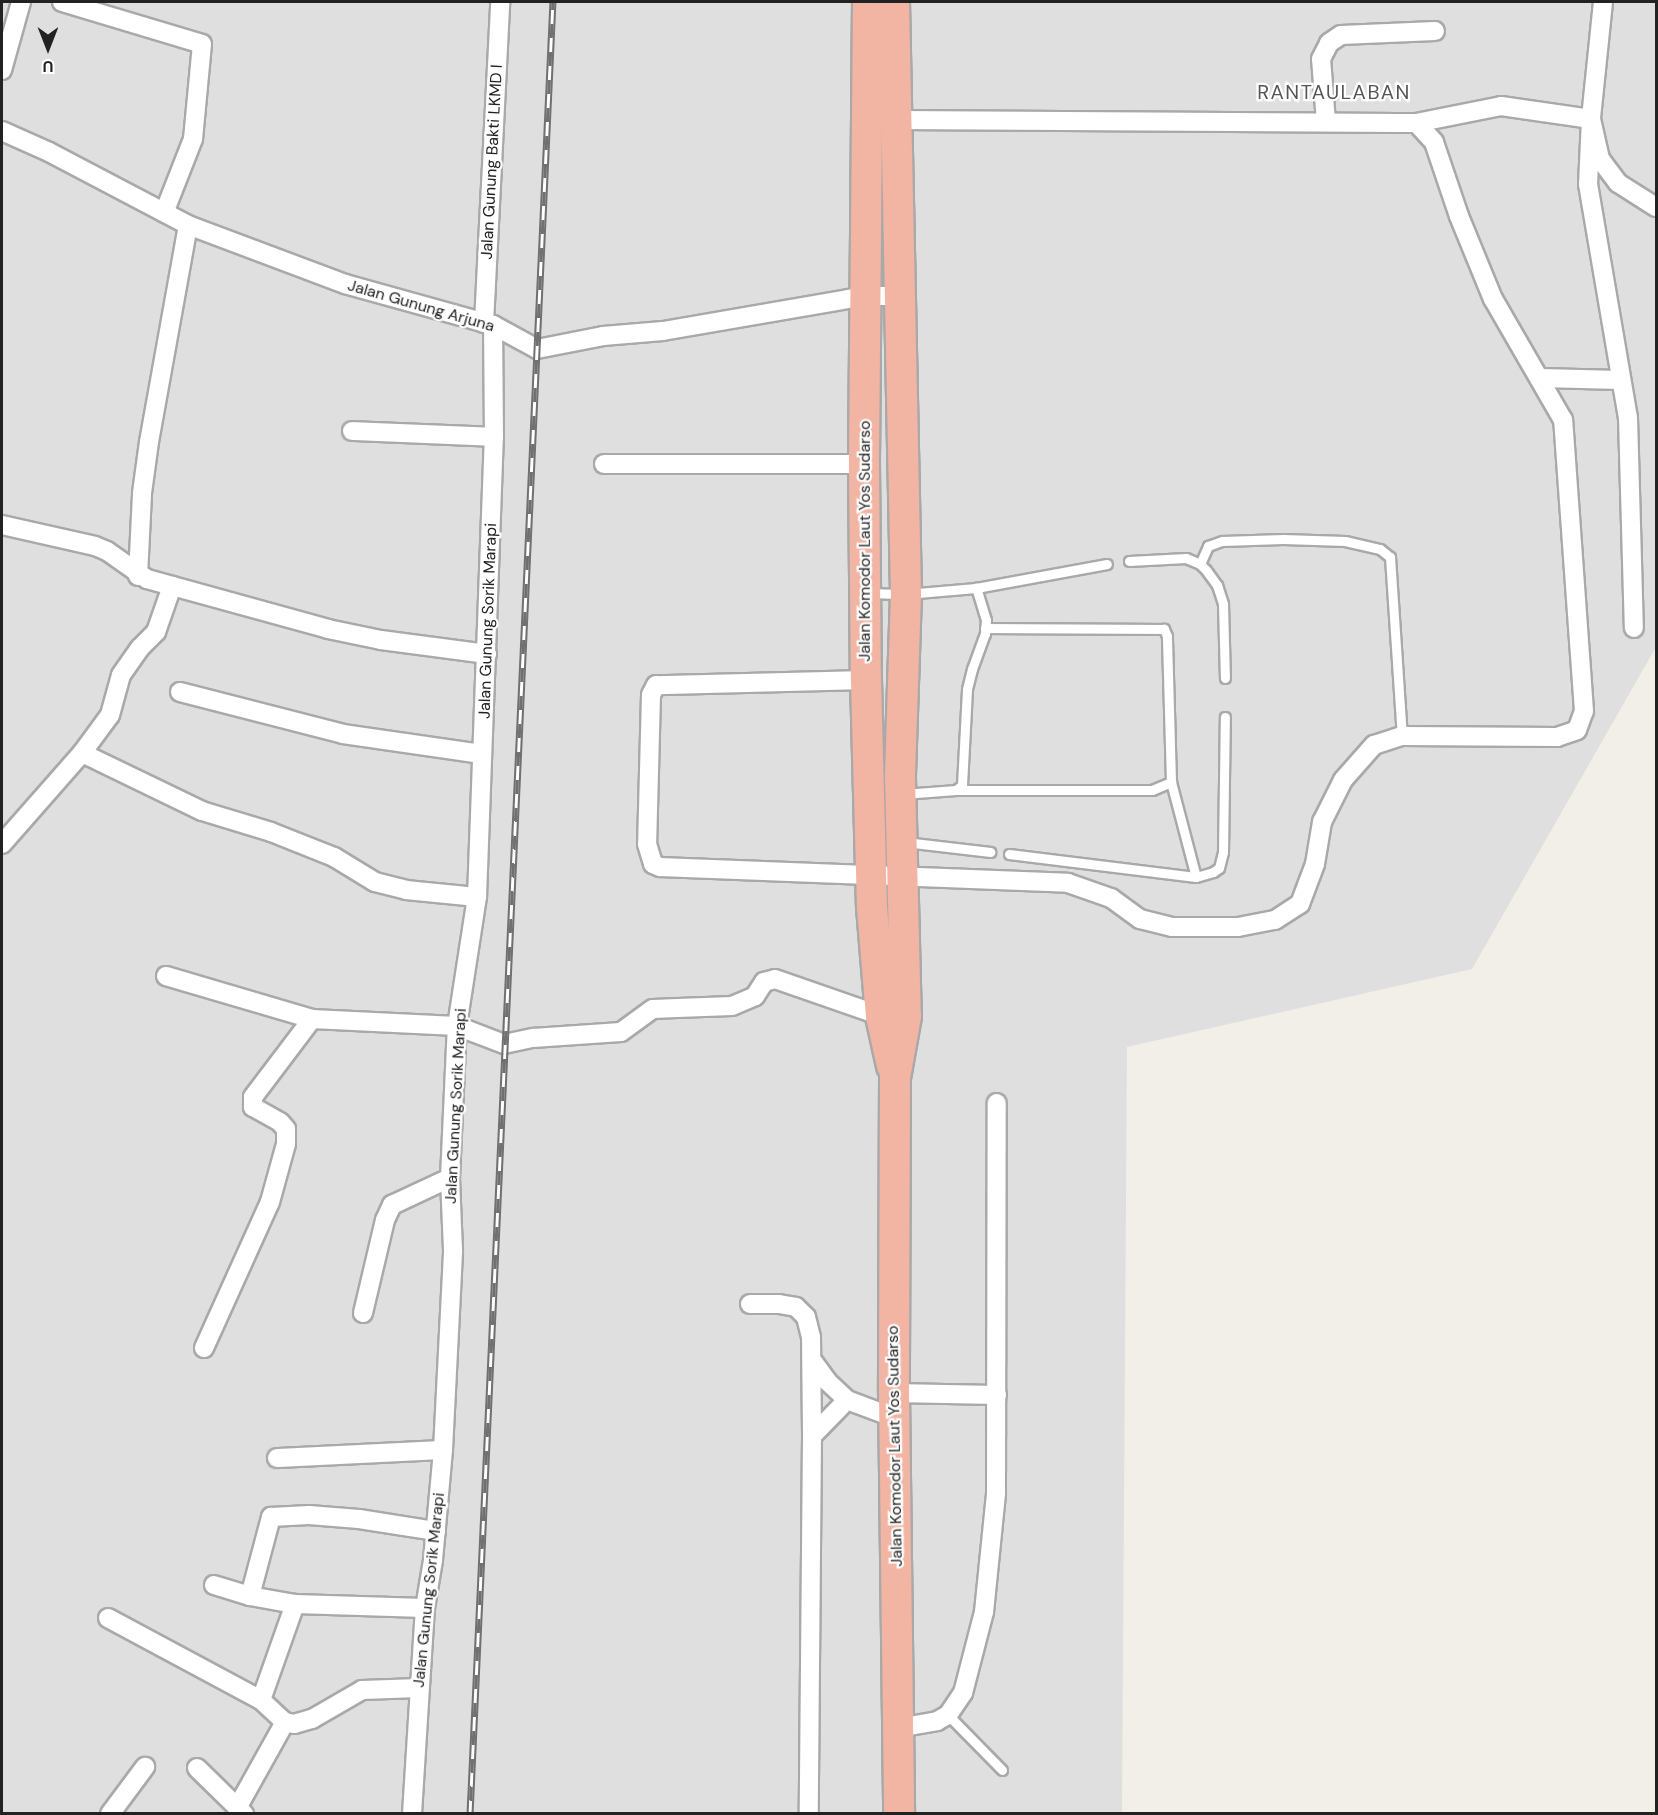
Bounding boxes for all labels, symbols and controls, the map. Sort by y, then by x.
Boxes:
north arrow [18,18,78,78]
text: U [43,56,53,77]
street label: Jalan Gunung Bakti LKMD I [477,64,507,260]
district label: RANTAULABAN [1257,80,1411,104]
street label: Jalan Gunung Arjuna [345,276,497,336]
street label: Jalan Komodor Laut Yos Sudarso [855,420,875,662]
street label: Jalan Gunung Sorik Marapi [475,523,501,719]
street label: Jalan Gunung Sorik Marapi [441,1008,471,1204]
street label: Jalan Komodor Laut Yos Sudarso [883,1325,907,1567]
street label: Jalan Gunung Sorik Marapi [409,1492,449,1688]

